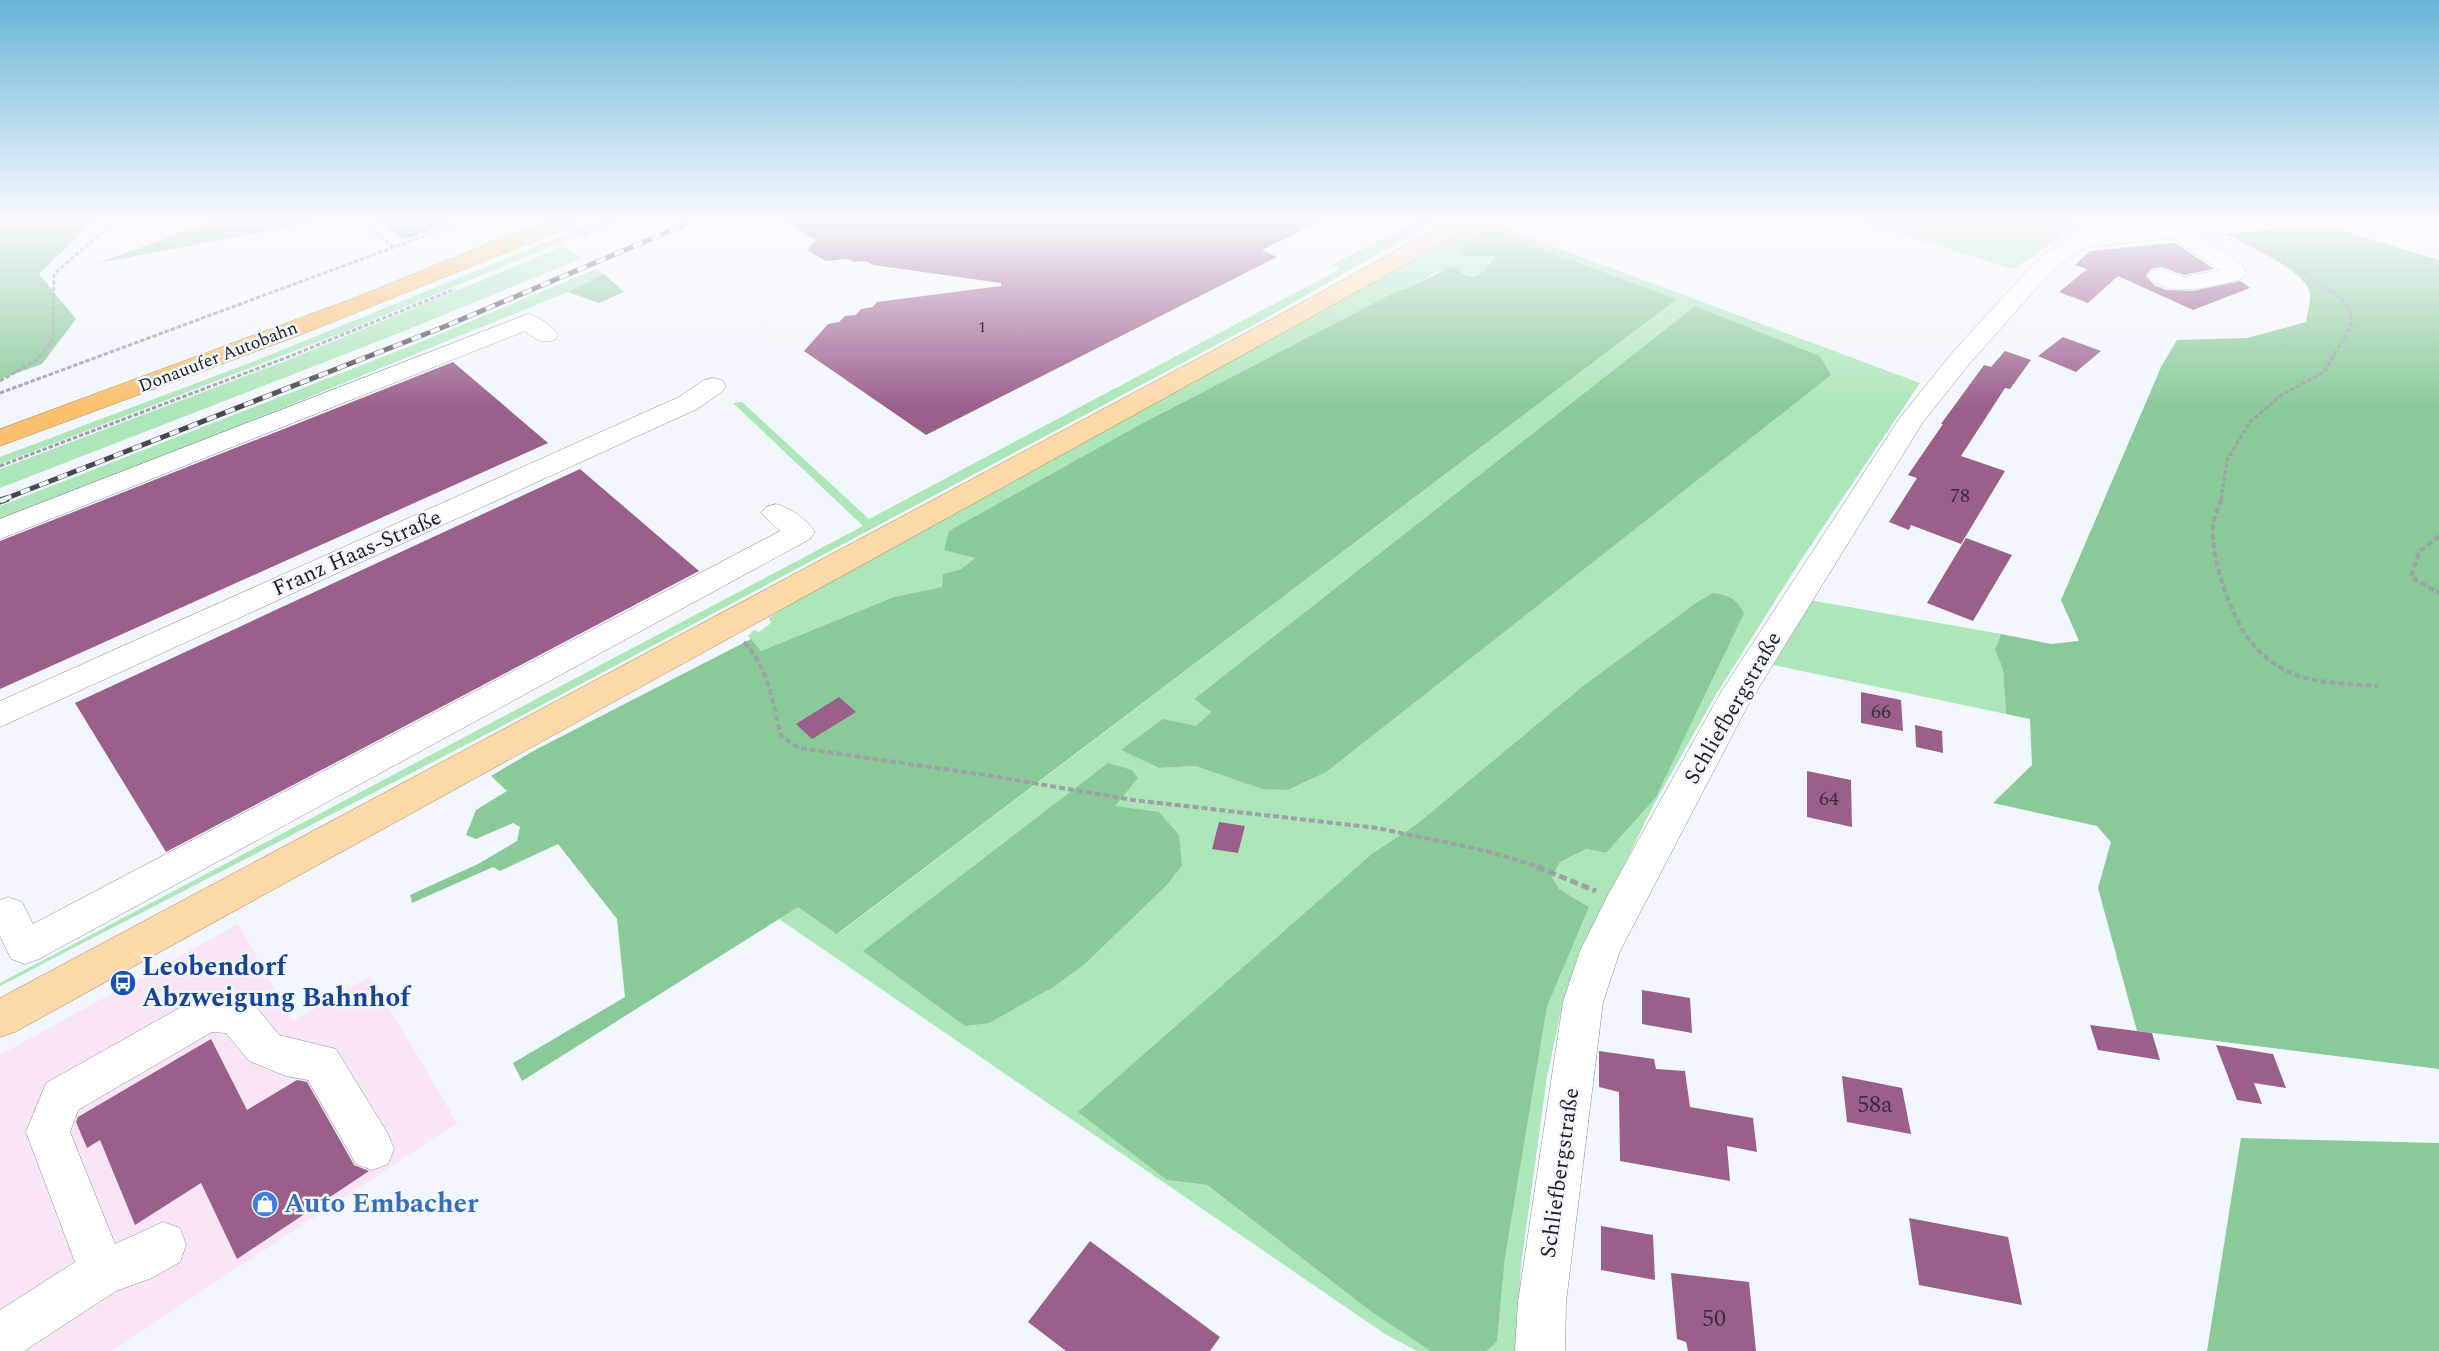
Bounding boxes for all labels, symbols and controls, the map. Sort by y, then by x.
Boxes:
street label: Donauufer Autobahn [134,314,302,400]
house number: 1 [978,315,986,339]
house number: 78 [1950,481,1970,511]
street label: Franz Haas-Straße [267,501,447,605]
street label: Schliefbergstraße [1676,625,1790,791]
house number: 66 [1871,697,1891,727]
house number: 64 [1819,784,1839,814]
place label: Leobendorf Abzweigung Bahnhof [142,946,412,1019]
bus stop icon: Leobendorf Abzweigung Bahnhof [108,968,138,998]
street label: Schliefbergstraße [1532,1086,1588,1260]
house number: 58a [1857,1087,1893,1123]
place label: Auto Embacher [284,1183,479,1225]
shop icon: Auto Embacher [250,1189,280,1219]
house number: 50 [1702,1301,1726,1337]

